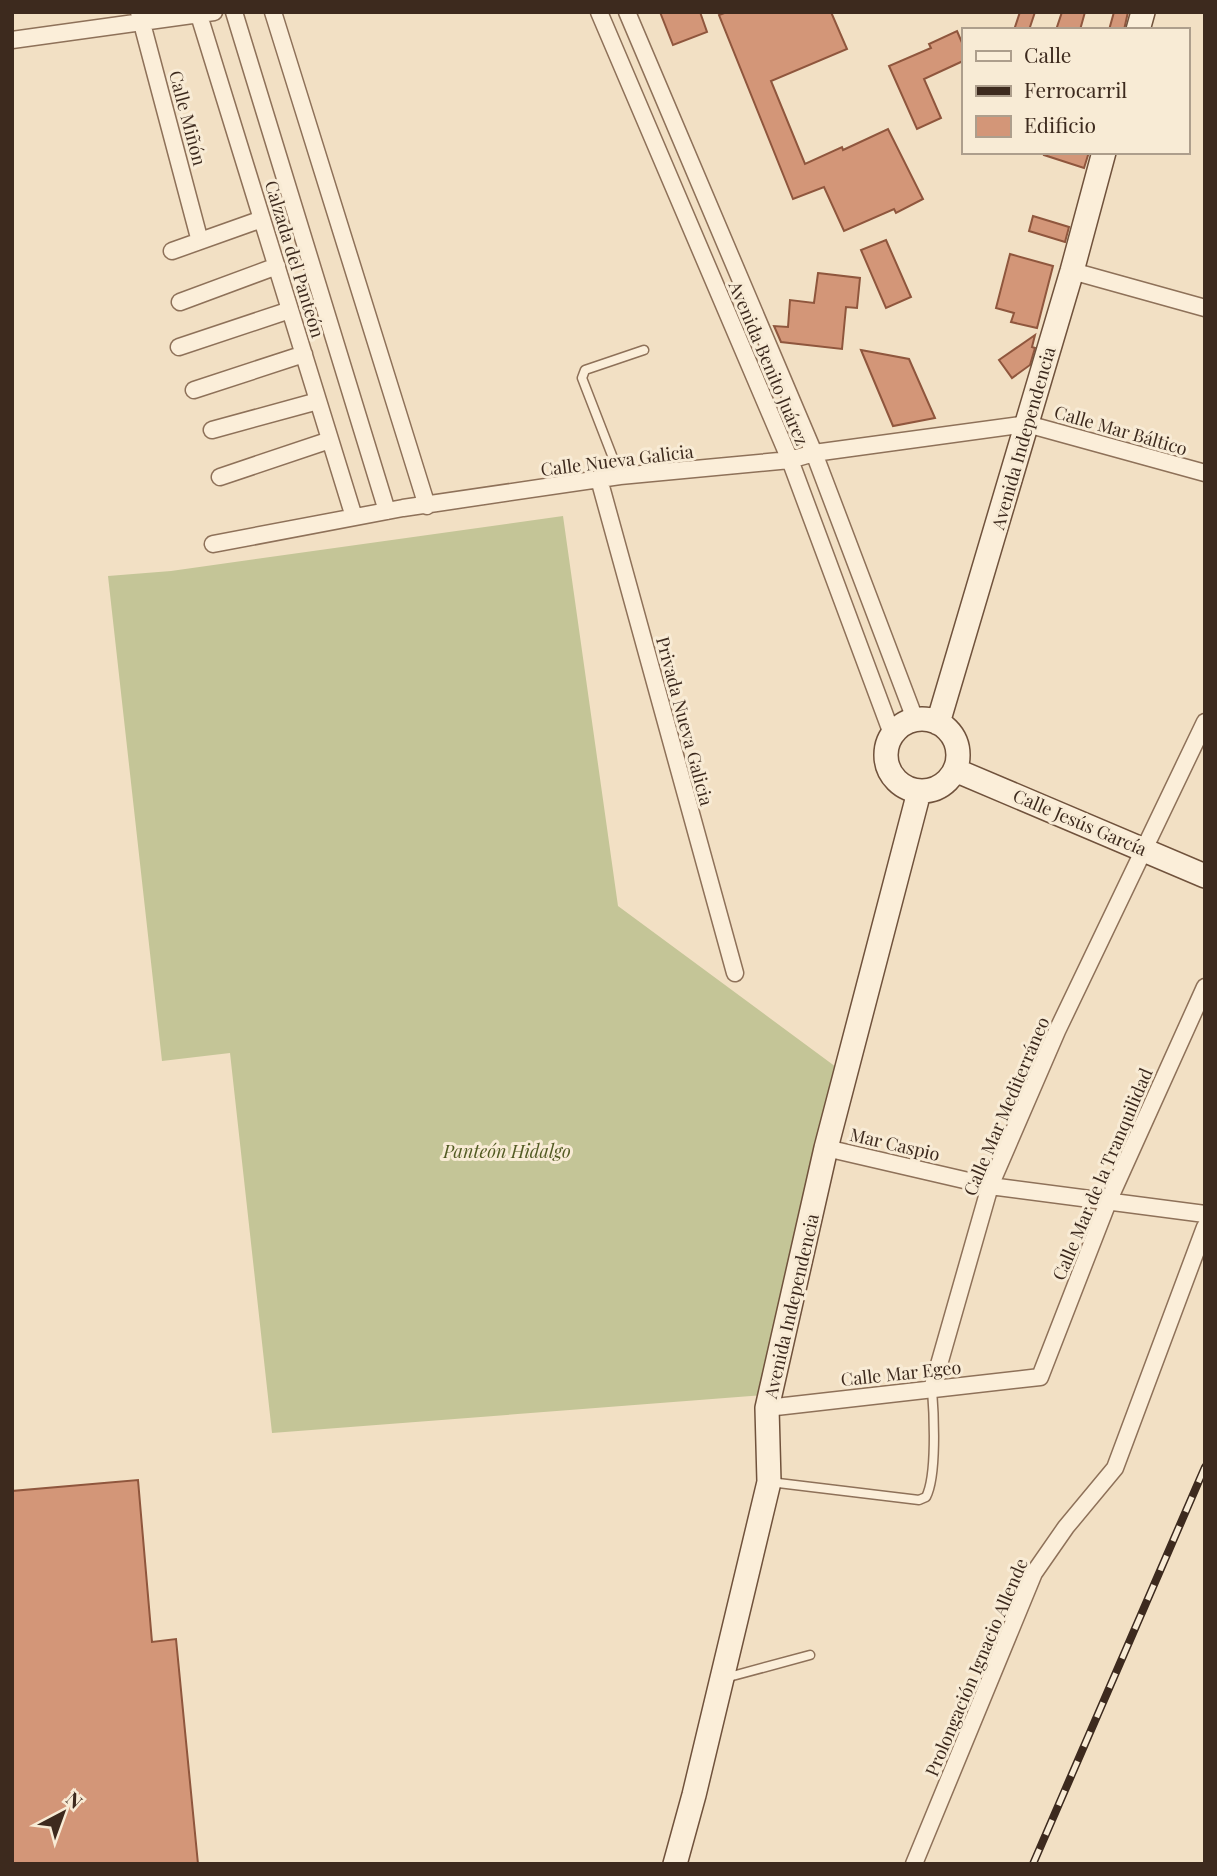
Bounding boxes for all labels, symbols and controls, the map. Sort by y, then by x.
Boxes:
legend [962,28,1189,154]
text: Calle [1024,40,1071,68]
street label: Calle Miñón [164,68,212,168]
text: Ferrocarril [1024,75,1127,103]
text: Edificio [1024,110,1096,138]
street label: Calzada del Panteón [260,177,330,341]
street label: Avenida Benito Juárez [723,276,814,449]
street label: Avenida Independencia [985,344,1061,533]
street label: Calle Mar Báltico [1052,400,1190,460]
street label: Calle Nueva Galicia [539,439,695,481]
street label: Privada Nueva Galicia [651,634,719,808]
street label: Calle Jesús García [1010,783,1150,861]
street label: Calle Mar Mediterráneo [957,1013,1055,1199]
street label: Calle Mar de la Tranquilidad [1046,1064,1158,1284]
street label: Mar Caspio [848,1122,942,1166]
park label: Panteón Hidalgo [442,1139,571,1163]
street label: Avenida Independencia [758,1211,824,1402]
street label: Calle Mar Egeo [840,1355,963,1391]
street label: Prolongación Ignacio Allende [919,1554,1033,1780]
north arrow [28,1778,98,1848]
text: N [61,1785,89,1814]

